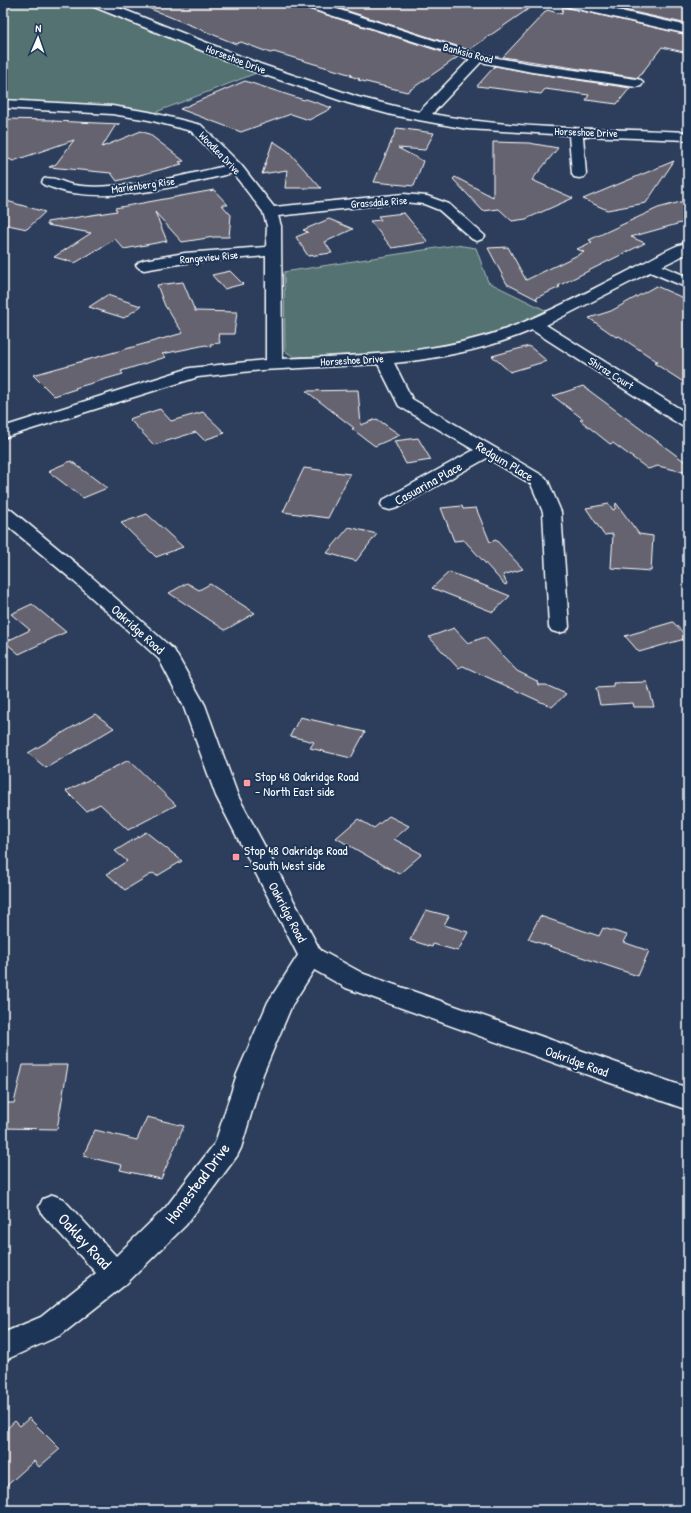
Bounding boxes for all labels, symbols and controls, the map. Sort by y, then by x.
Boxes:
north arrow [18,18,58,58]
text: N [35,21,42,35]
street label: Banksia Road [442,40,495,67]
street label: Horseshoe Drive [204,41,269,77]
street label: Horseshoe Drive [554,124,619,140]
street label: Woodlea Drive [196,128,244,178]
street label: Marienberg Rise [111,174,176,196]
street label: Grassdale Rise [350,193,408,211]
street label: Rangeview Rise [179,247,239,267]
street label: Horseshoe Drive [320,351,385,369]
street label: Shiraz Court [586,354,636,393]
street label: Redgum Place [473,437,537,485]
street label: Casuarina Place [391,457,465,509]
street label: Oakridge Road [107,600,169,658]
place label: Stop 48 Oakridge Road - North East side [255,767,359,800]
marker: Stop 48 Oakridge Road - North East side [242,778,252,788]
place label: Stop 48 Oakridge Road - South West side [244,841,348,874]
marker: Stop 48 Oakridge Road - South West side [231,852,241,862]
street label: Oakridge Road [265,879,311,945]
street label: Oakridge Road [543,1041,611,1081]
street label: Homestead Drive [159,1138,235,1228]
street label: Oakley Road [53,1208,117,1274]

